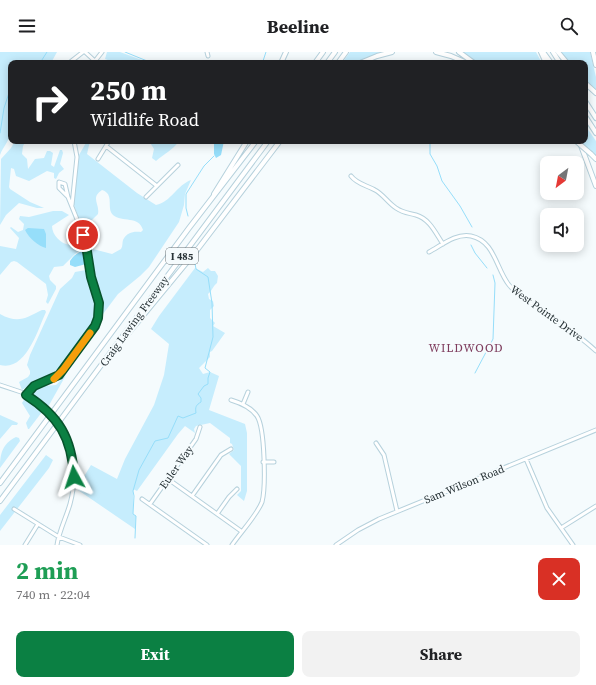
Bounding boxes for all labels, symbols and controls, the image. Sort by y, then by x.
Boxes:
text: Beeline [267,14,329,39]
icon: menu [16,15,38,37]
icon: search [558,15,580,37]
text: 250 m [90,71,167,109]
icon: right [24,76,76,128]
text: Wildlife Road [90,107,199,132]
north arrow [540,156,584,200]
map controls [540,156,584,252]
button: sound [540,208,584,252]
pin [66,218,100,252]
icon: arrive [72,224,94,246]
road number: I 485 [166,248,198,264]
street label: Craig Lawing Freeway [97,273,173,370]
street label: West Pointe Drive [507,282,587,345]
district label: WILDWOOD [428,340,504,356]
street label: Euler Way [156,442,197,492]
position arrow [53,456,95,498]
street label: Sam Wilson Road [422,461,507,507]
text: 2 min [16,554,78,587]
button: close [538,558,580,600]
text: 740 m · 22:04 [16,586,90,603]
button: Exit [16,631,294,677]
button: Share [302,631,580,677]

